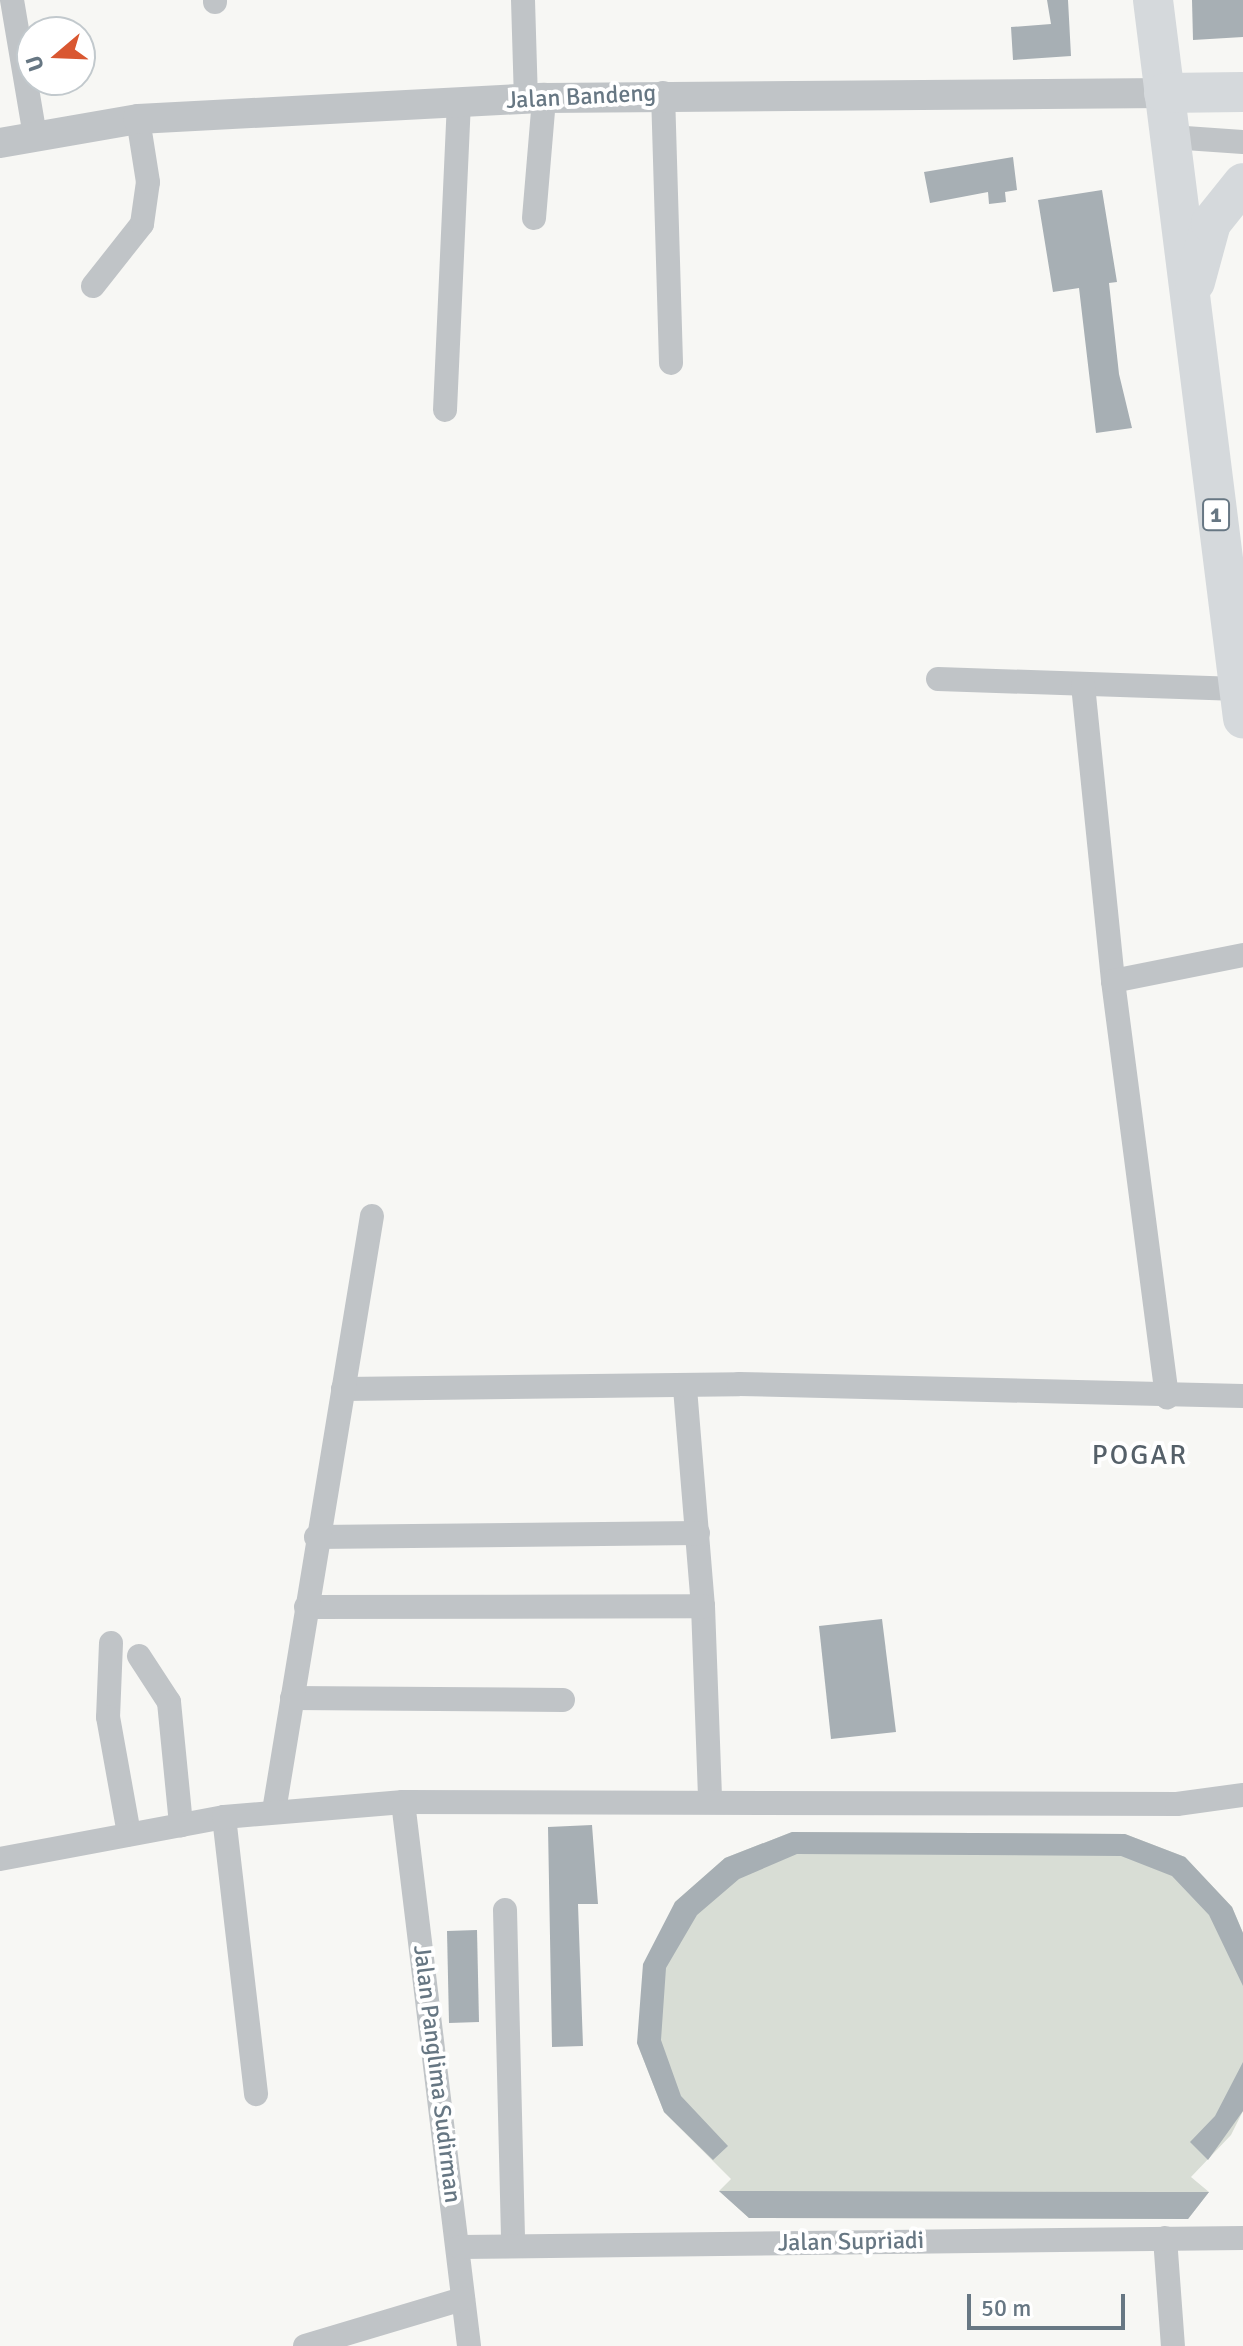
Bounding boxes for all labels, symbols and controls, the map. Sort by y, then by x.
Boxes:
north arrow [16,16,96,96]
text: U [20,52,50,75]
street label: Jalan Bandeng [505,79,657,115]
road number: 1 [1202,497,1230,533]
district label: POGAR [1092,1438,1188,1472]
street label: Jalan Panglima Sudirman [407,1943,467,2205]
street label: Jalan Supriadi [778,2226,924,2258]
scale bar [971,2278,1129,2328]
text: 50 m [981,2293,1031,2323]

